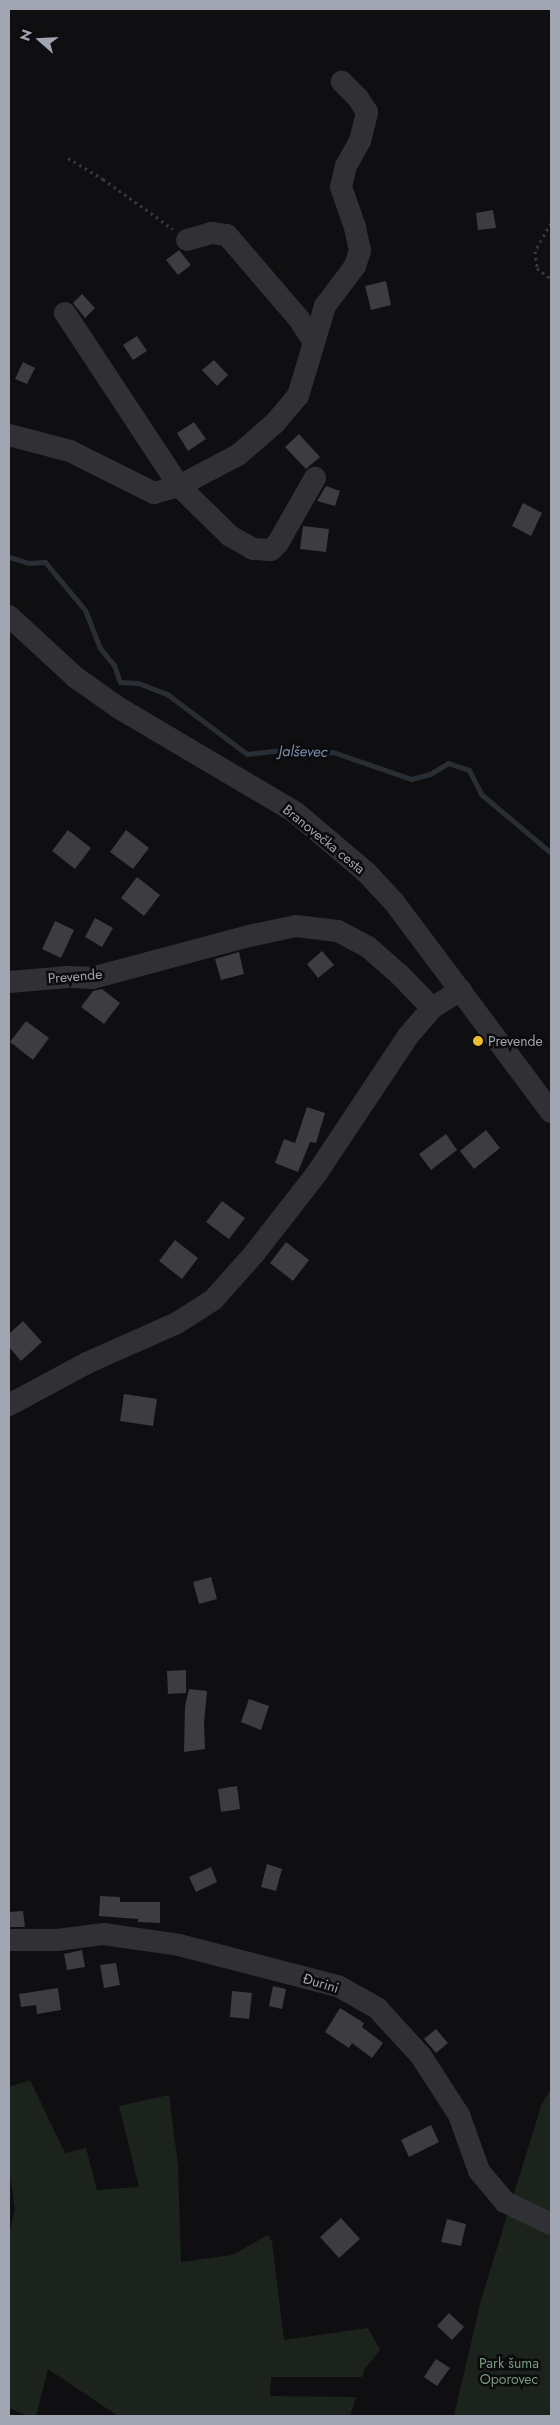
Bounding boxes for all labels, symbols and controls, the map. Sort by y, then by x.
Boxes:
north arrow [15,15,65,65]
text: N [15,27,37,44]
water label: Jalševec [278,743,328,761]
street label: Branovečka cesta [280,801,368,877]
street label: Prevende [47,965,103,987]
place label: Prevende [488,1033,543,1049]
marker: Prevende [472,1035,484,1047]
street label: Đurini [301,1970,341,1996]
park label: Park šuma Oporovec [479,2355,539,2388]

